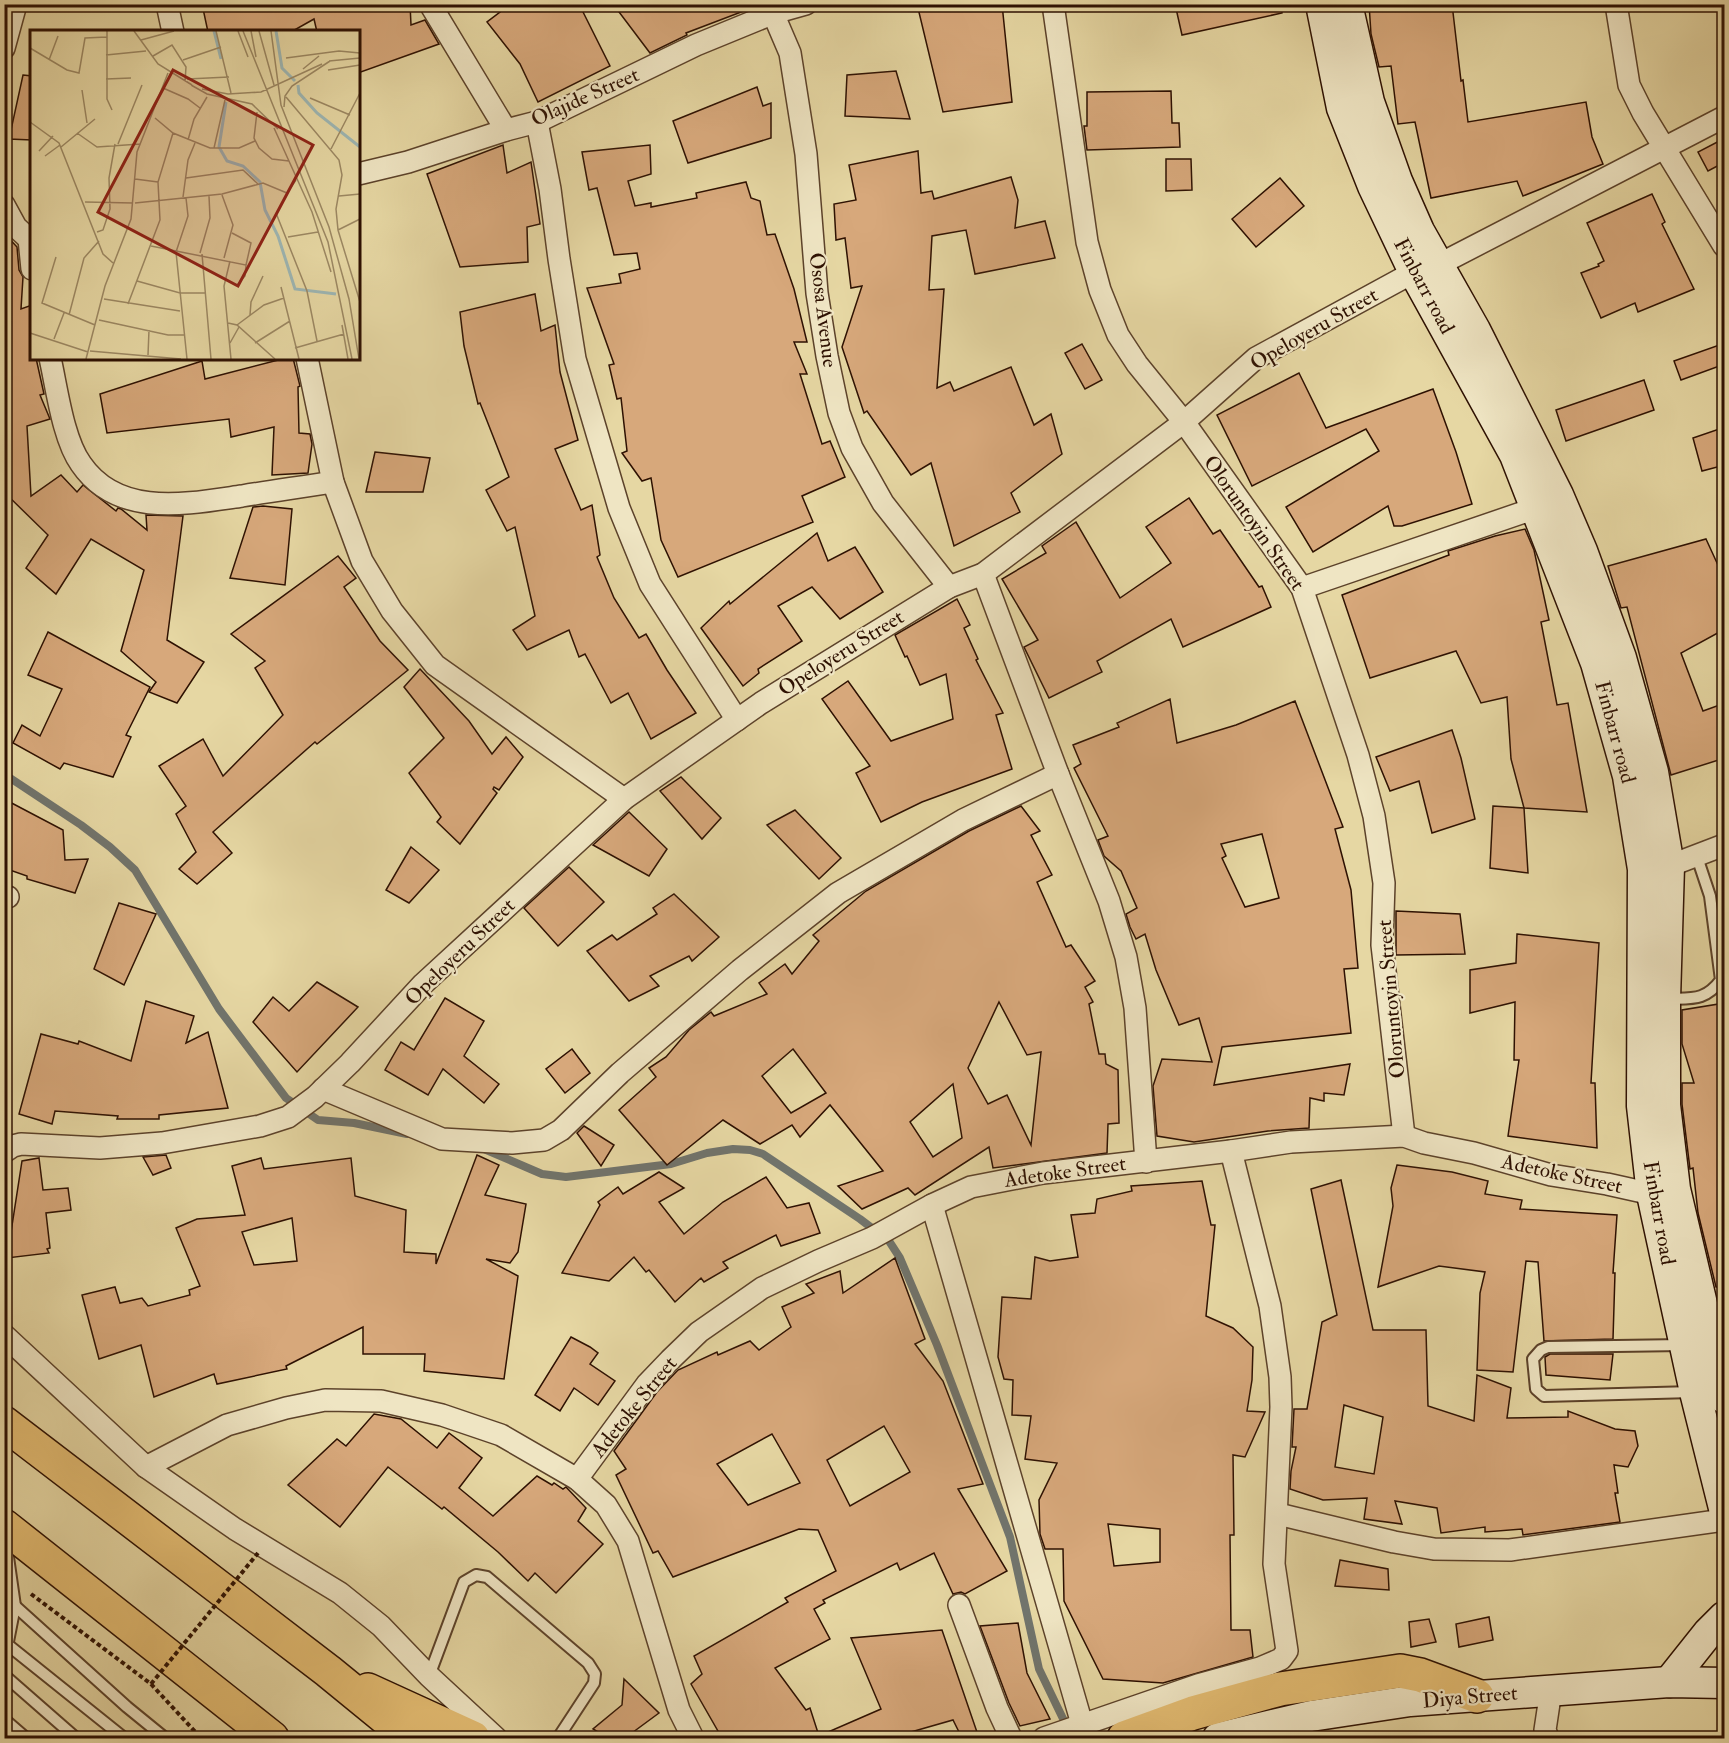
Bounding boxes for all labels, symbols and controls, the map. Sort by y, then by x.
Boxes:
inset map [30,30,360,360]
street label: Olajide Street [527,61,643,133]
street label: Finbarr road [1387,233,1461,339]
street label: Ososa Avenue [803,251,843,369]
street label: Opeloyeru Street [1245,281,1383,377]
street label: Oloruntoyin Street [1197,450,1311,596]
street label: Opeloyeru Street [773,603,909,702]
street label: Finbarr road [1588,678,1642,787]
street label: Opeloyeru Street [399,892,521,1012]
street label: Oloruntoyin Street [1371,918,1411,1079]
street label: Adetoke Street [1498,1148,1625,1200]
street label: Adetoke Street [1001,1150,1128,1194]
street label: Finbarr road [1637,1159,1682,1268]
street label: Adetoke Street [584,1351,683,1464]
street label: Diya Street [1421,1679,1519,1715]

